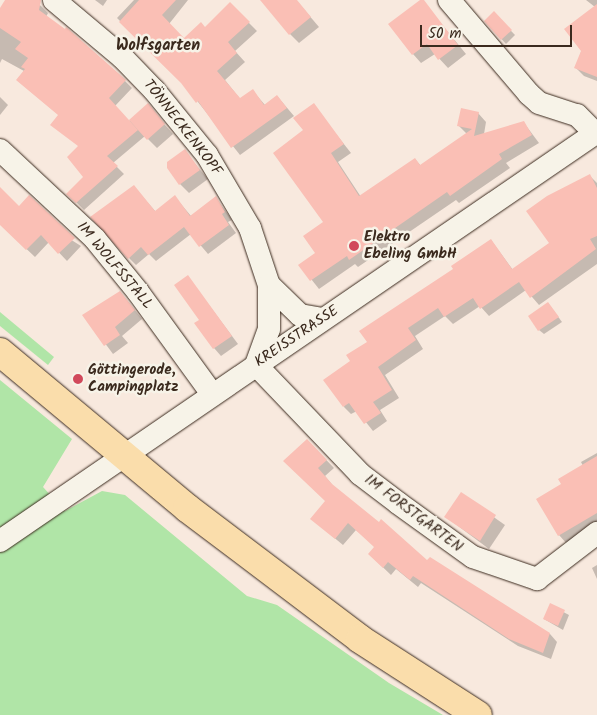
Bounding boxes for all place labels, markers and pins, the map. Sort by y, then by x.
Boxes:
place label: Elektro Ebeling GmbH [364,228,457,263]
marker: Elektro Ebeling GmbH [348,240,360,252]
place label: Göttingerode, Campingplatz [88,361,178,396]
marker: Göttingerode, Campingplatz [72,373,84,385]

